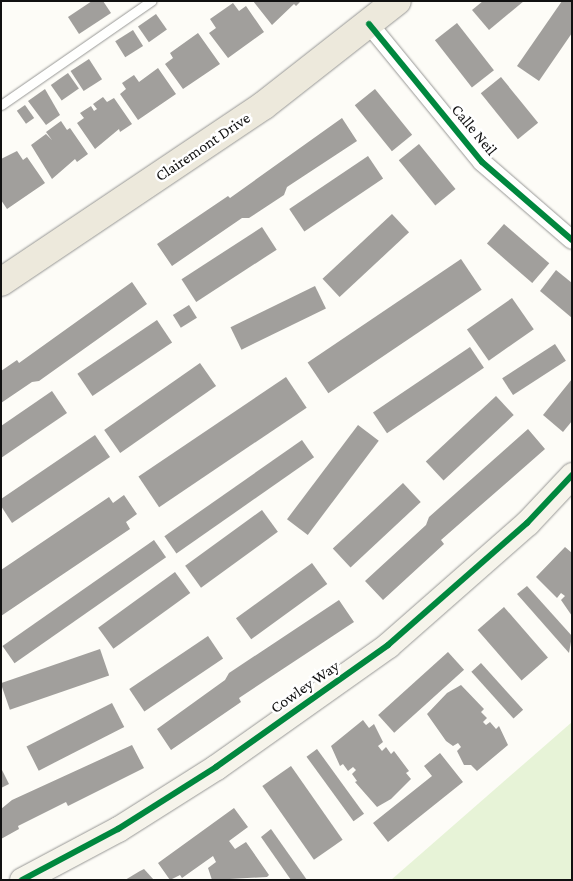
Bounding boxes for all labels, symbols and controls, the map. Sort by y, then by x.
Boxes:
street label: Calle Neil [447,100,501,160]
street label: Clairemont Drive [152,108,254,186]
street label: Cowley Way [267,656,343,718]

